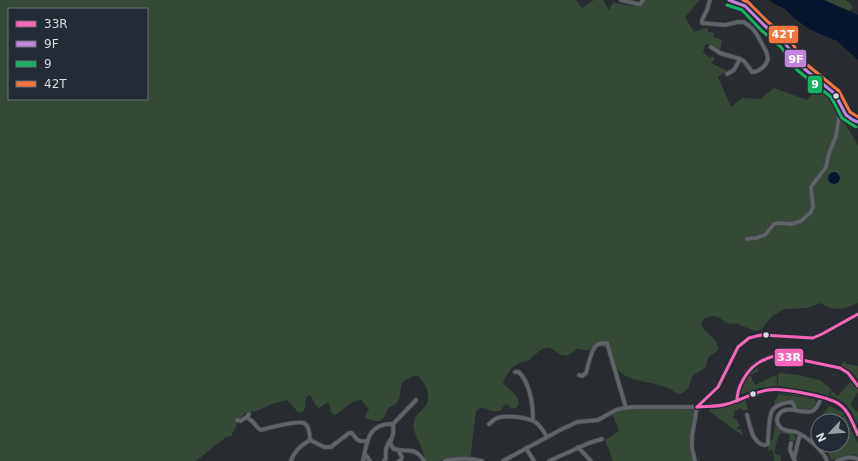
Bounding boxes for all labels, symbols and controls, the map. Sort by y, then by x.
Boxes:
legend [8,8,148,100]
text: 33R [44,17,68,31]
line badge: 42T [768,25,799,44]
text: 42T [772,28,795,41]
text: 9F [44,37,59,51]
line badge: 9F [784,49,807,68]
text: 9F [788,53,804,66]
text: 9 [44,57,52,71]
line badge: 9 [807,75,823,94]
text: 42T [44,77,67,91]
text: 9 [811,78,819,91]
unlabelled marker [831,91,841,101]
unlabelled marker [761,330,771,340]
line badge: 33R [774,348,804,367]
text: 33R [777,351,801,364]
unlabelled marker [748,389,758,399]
north arrow [810,413,850,453]
text: N [814,430,829,444]

